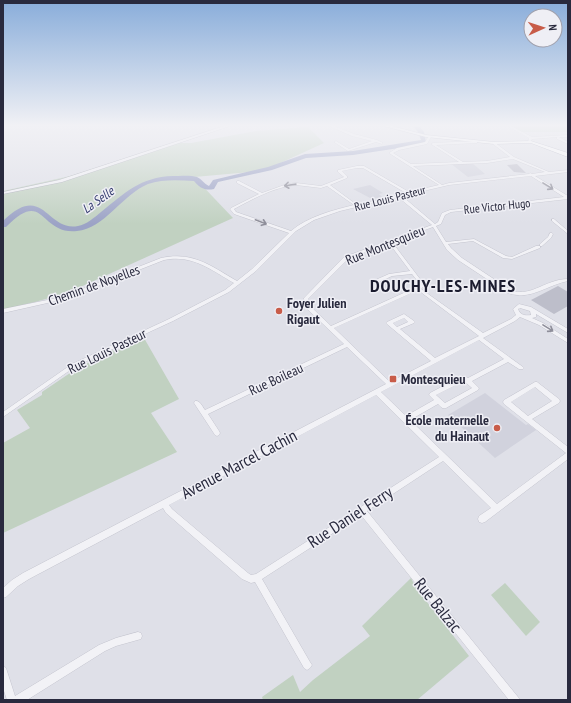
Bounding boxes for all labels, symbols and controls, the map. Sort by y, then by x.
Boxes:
north arrow [523,8,563,48]
text: N [546,24,560,31]
one-way arrow [284,181,297,189]
water label: La Selle [79,182,119,217]
street label: Rue Louis Pasteur [353,182,428,214]
one-way arrow [543,182,554,190]
street label: Rue Victor Hugo [463,195,531,217]
one-way arrow [255,219,267,227]
street label: Rue Montesquieu [343,221,427,269]
street label: Chemin de Noyelles [46,260,142,310]
district label: DOUCHY-LES-MINES [370,274,516,297]
place label: Foyer Julien Rigaut [287,294,347,328]
marker: Foyer Julien Rigaut [274,306,284,316]
street label: Rue Louis Pasteur [65,324,149,378]
one-way arrow [542,324,553,332]
street label: Rue Boileau [246,359,306,399]
place label: Montesquieu [401,370,466,388]
marker: Montesquieu [388,374,398,384]
place label: École maternelle du Hainaut [405,411,489,445]
marker: École maternelle du Hainaut [492,423,502,433]
street label: Avenue Marcel Cachin [177,424,301,504]
street label: Rue Daniel Ferry [303,481,397,553]
street label: Rue Balzac [409,573,467,637]

